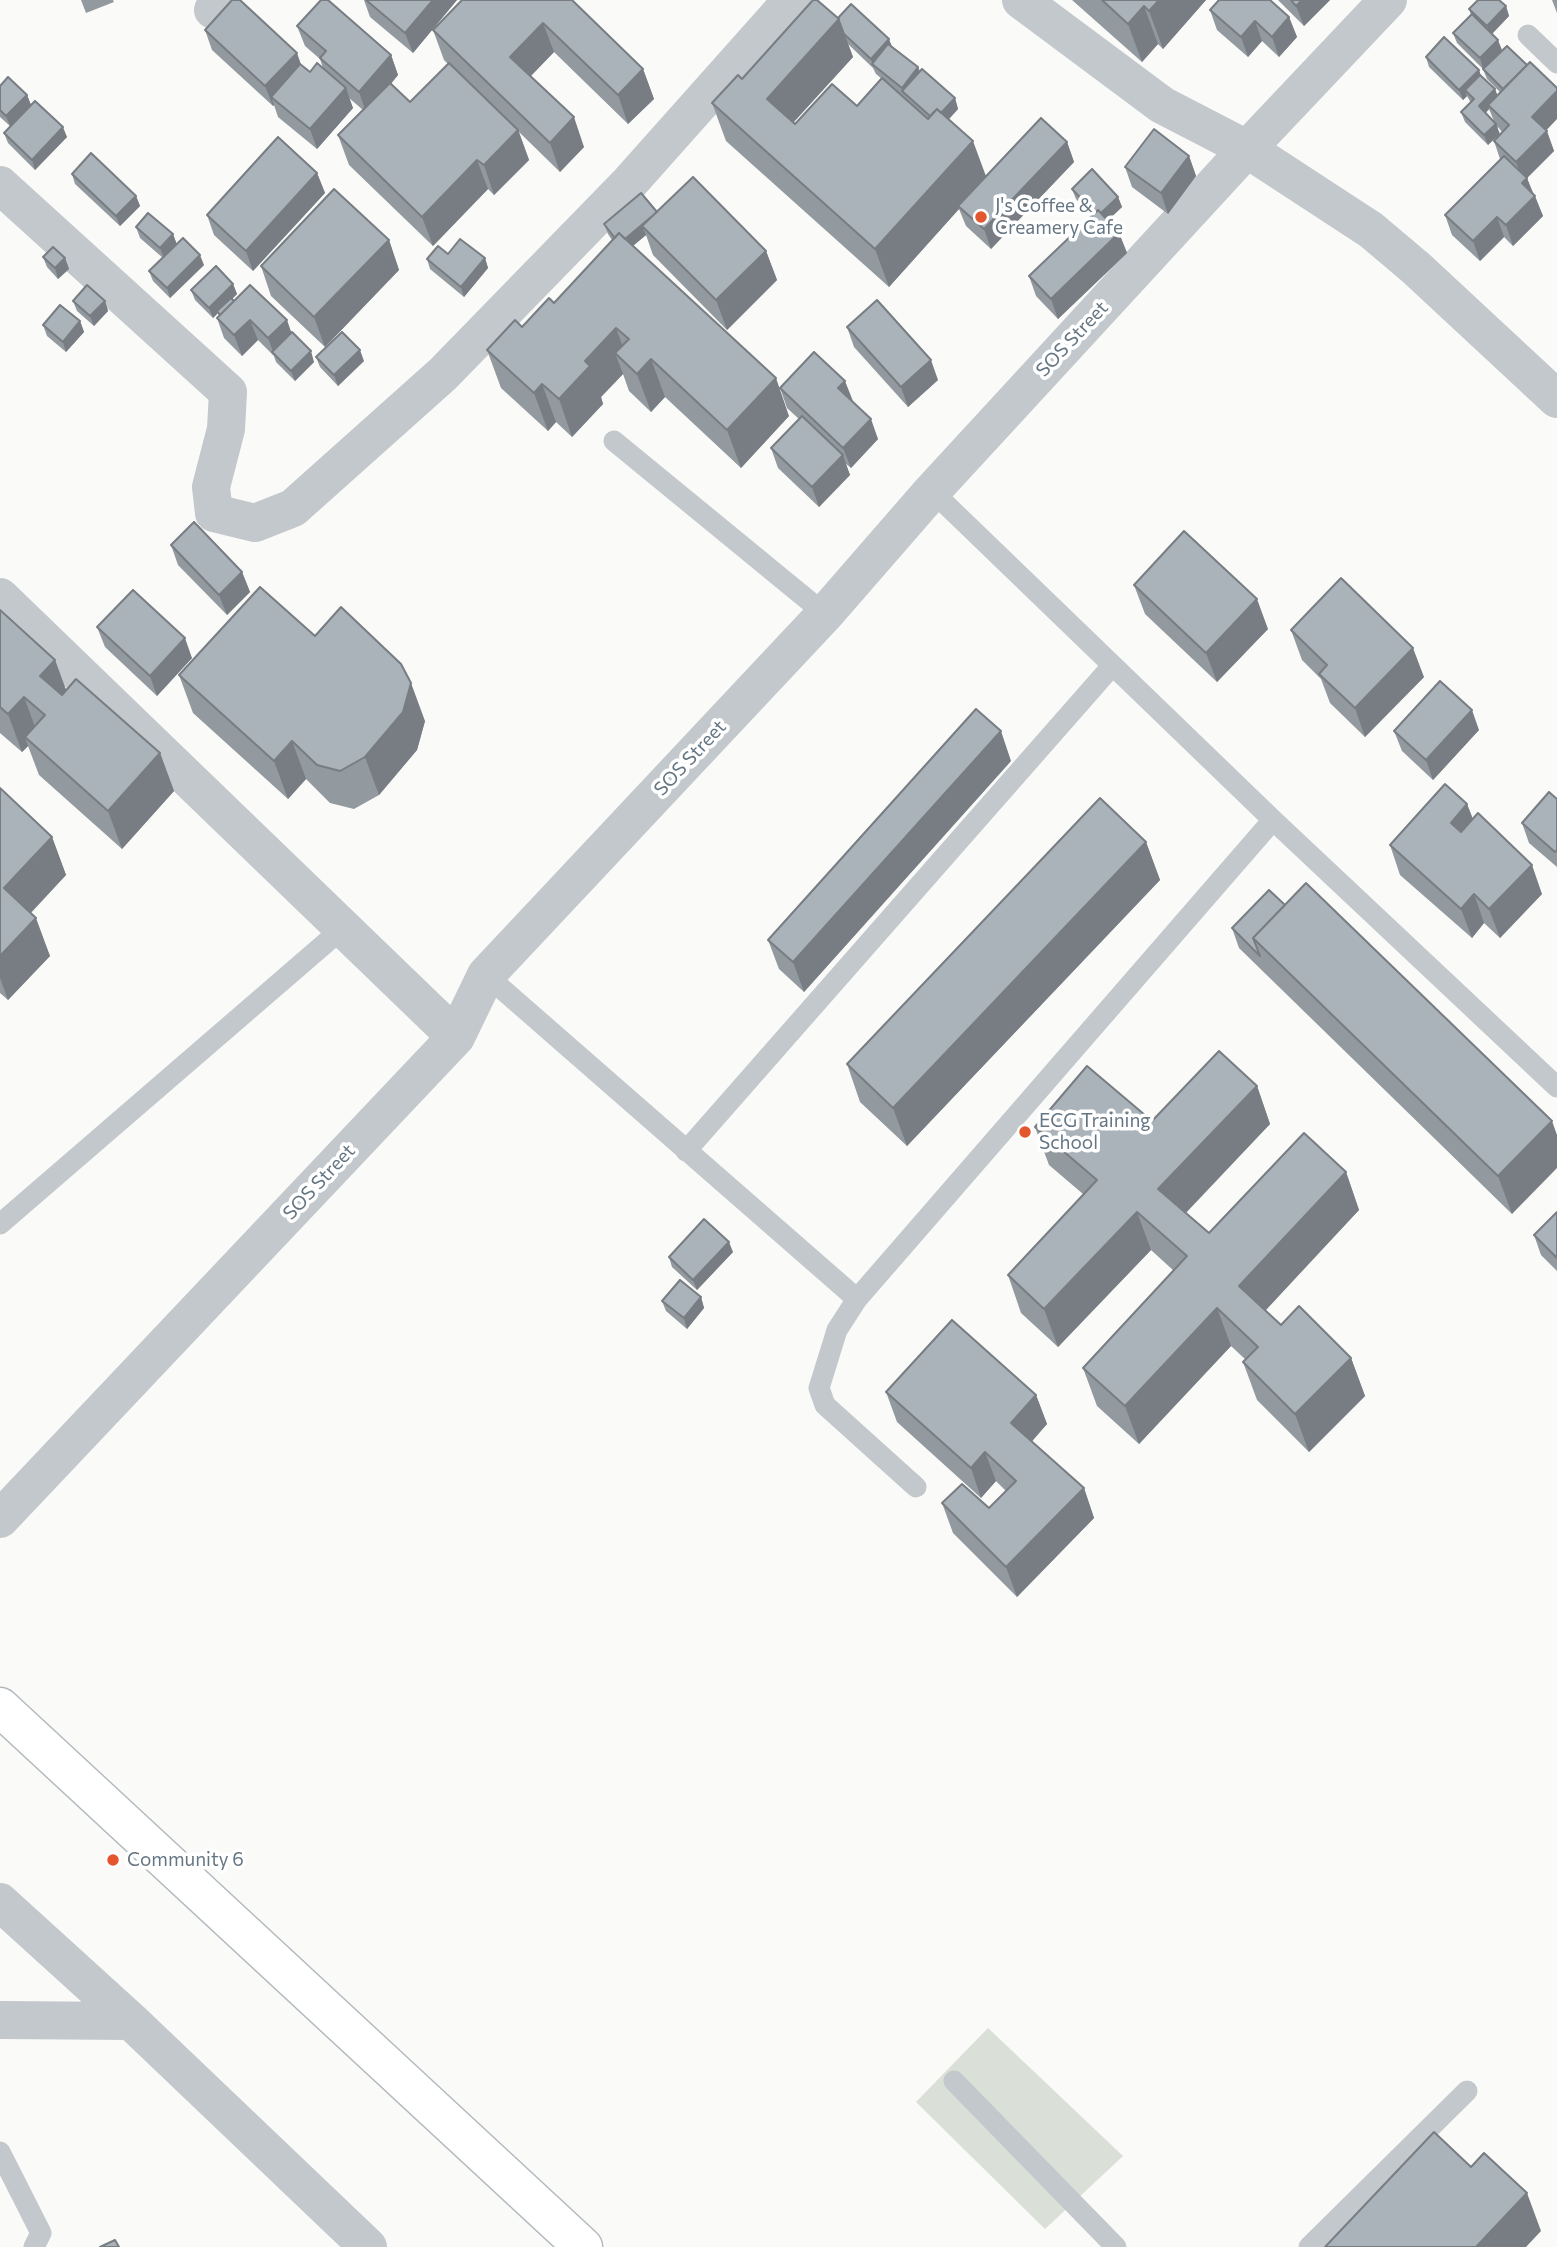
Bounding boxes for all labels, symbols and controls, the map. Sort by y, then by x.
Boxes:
place label: J's Coffee & Creamery Cafe [995,195,1123,239]
marker: J's Coffee & Creamery Cafe [973,209,989,225]
street label: SOS Street [1031,296,1113,382]
street label: SOS Street [649,715,731,801]
place label: ECG Training School [1039,1110,1151,1154]
marker: ECG Training School [1017,1124,1033,1140]
street label: SOS Street [278,1139,360,1225]
place label: Community 6 [127,1849,244,1871]
marker: Community 6 [105,1852,121,1868]

